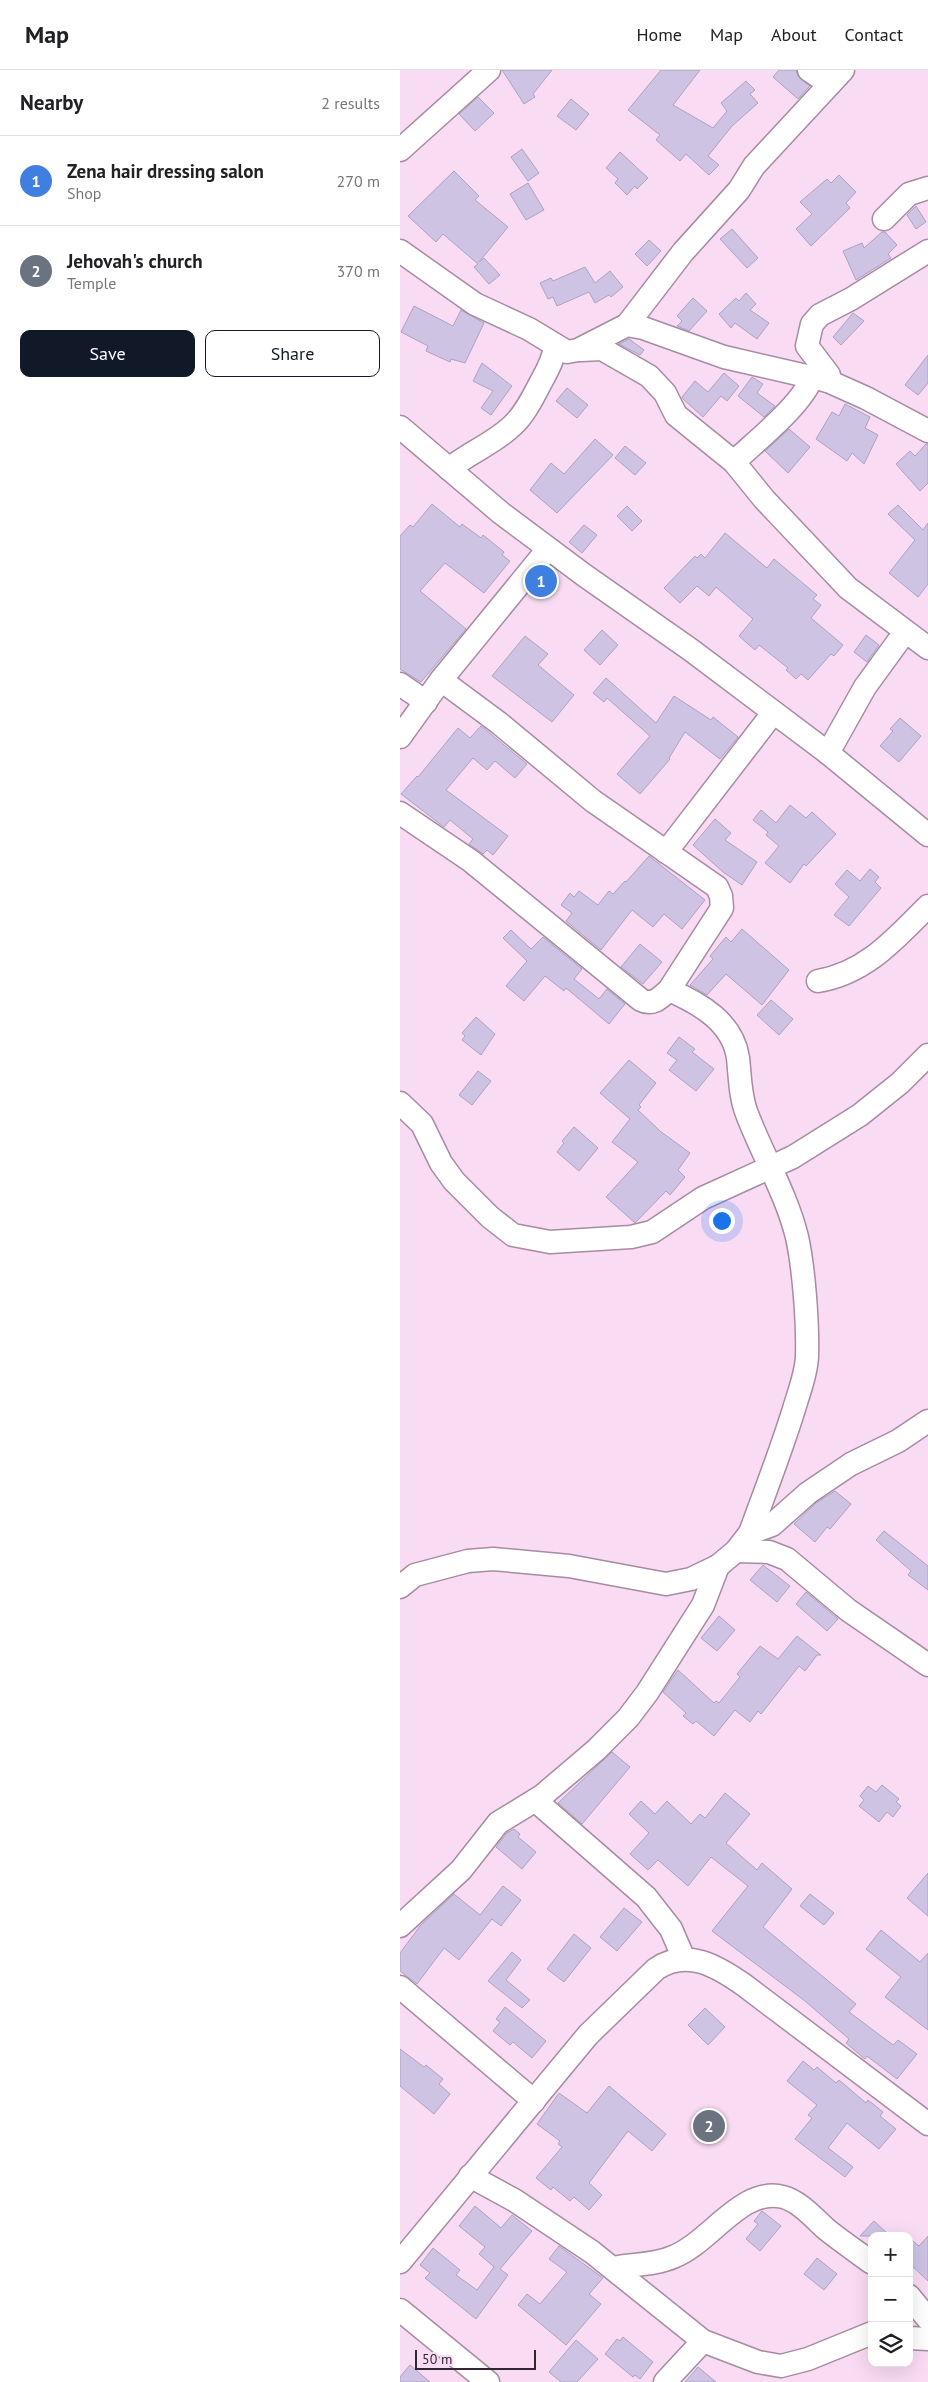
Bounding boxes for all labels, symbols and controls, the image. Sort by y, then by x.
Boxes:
text: Map [25,19,69,50]
text: Home [636,23,682,46]
text: Map [710,23,743,46]
text: About [771,23,817,46]
text: Contact [845,23,903,46]
text: Nearby [20,89,83,116]
text: 2 results [321,93,380,113]
text: Zena hair dressing salon [67,159,264,183]
text: 1 [31,171,41,191]
text: 270 m [337,171,380,191]
text: Shop [67,183,101,203]
text: Jehovah's church [67,249,203,273]
text: 2 [31,261,41,281]
text: 370 m [337,261,380,281]
text: Temple [67,273,116,293]
button: Save [20,330,195,377]
button: Share [205,330,380,377]
pin: 1 [525,562,557,600]
your location [709,1208,735,1234]
pin: 2 [693,2107,725,2145]
map controls [868,2232,913,2367]
button: + [868,2232,913,2277]
button: − [868,2277,913,2322]
button: layers [868,2322,913,2367]
scale bar [415,2347,536,2370]
text: 50 m [422,2350,452,2368]

